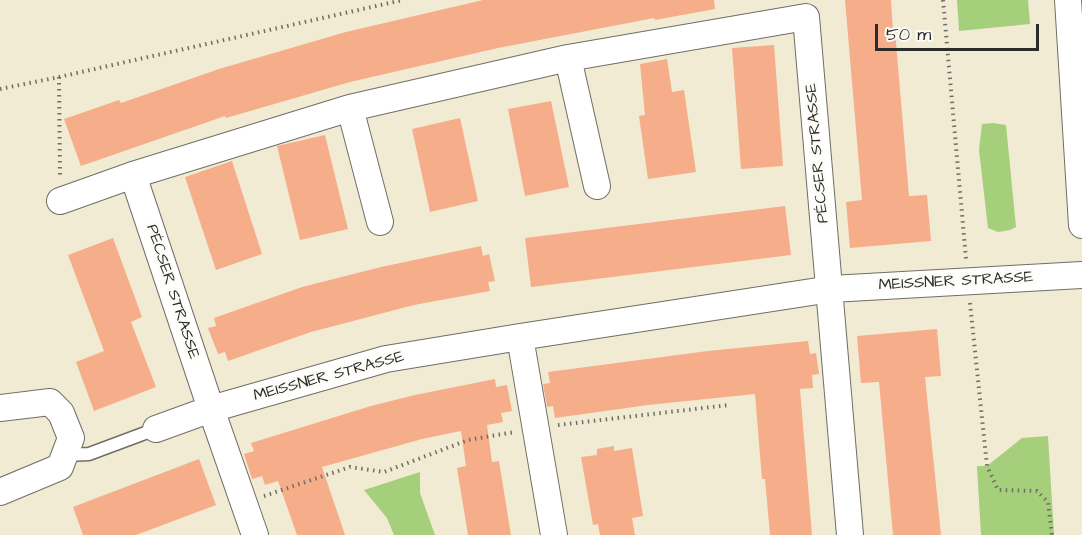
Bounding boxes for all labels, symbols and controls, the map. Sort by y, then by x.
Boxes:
scale bar [878,12,1042,50]
text: 50 m [886,22,931,47]
street label: PÉCSER STRASSE [802,82,834,224]
street label: PÉCSER STRASSE [141,222,203,362]
street label: MEISSNER STRASSE [878,268,1034,296]
street label: MEISSNER STRASSE [252,348,406,406]

